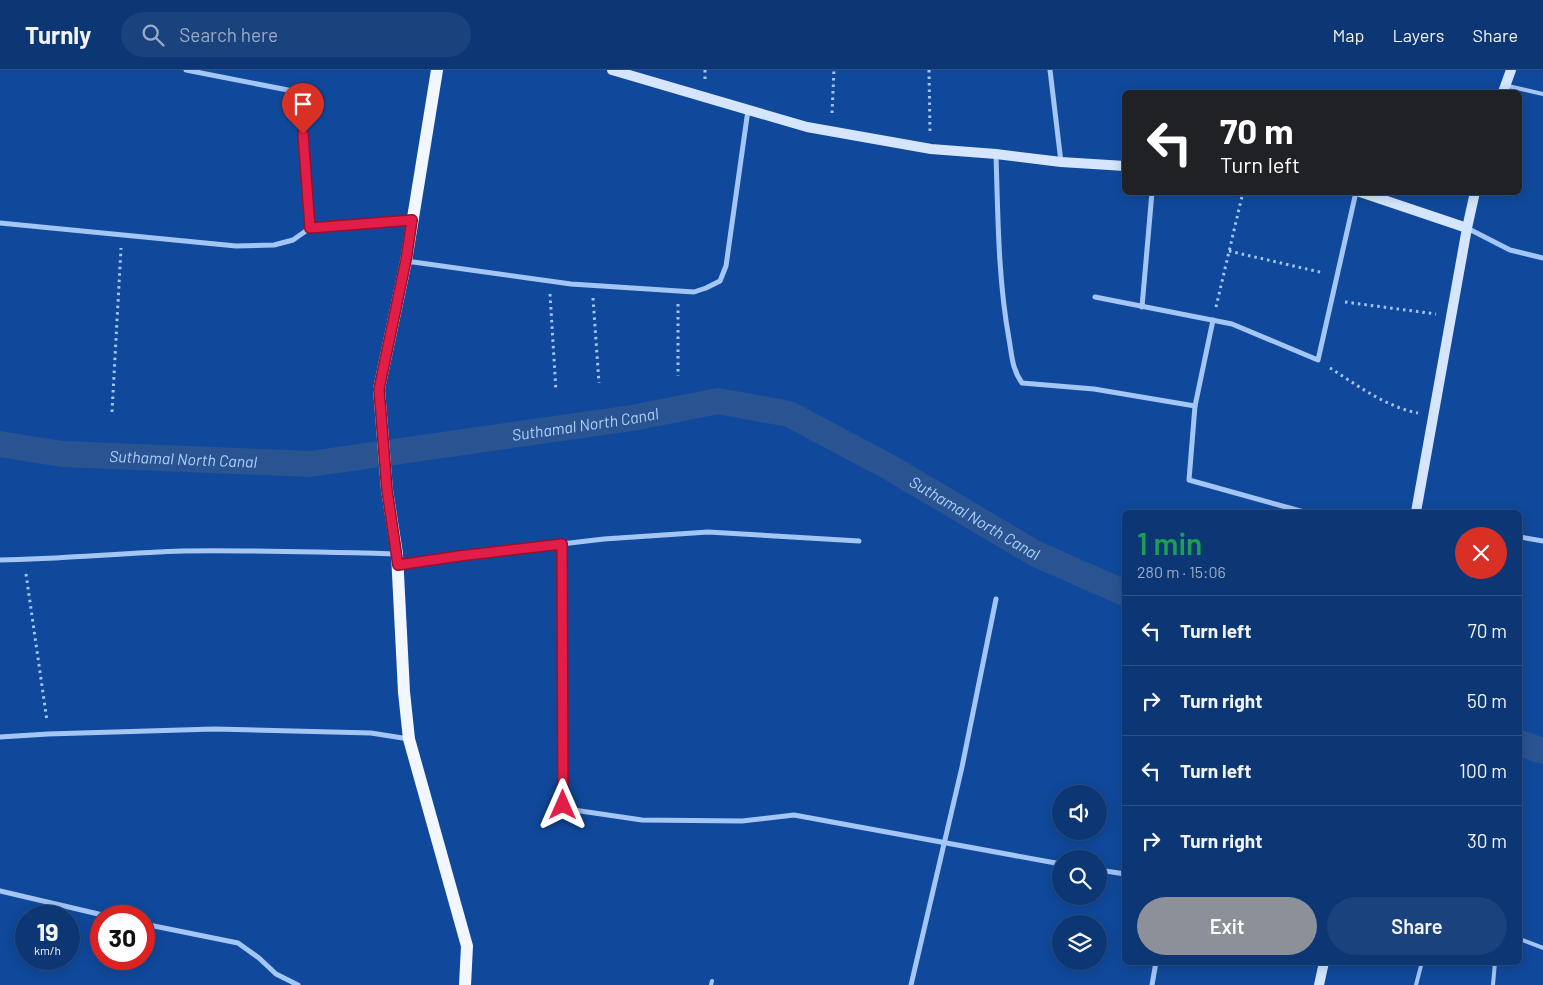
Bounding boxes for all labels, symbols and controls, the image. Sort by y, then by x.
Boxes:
search box [121,12,471,57]
text: Turnly [25,20,91,49]
icon: search [139,21,167,49]
text: Search here [179,23,278,46]
text: Map [1332,24,1364,46]
text: Layers [1392,24,1445,46]
text: Share [1473,24,1518,46]
pin [282,83,324,134]
icon: arrive [289,90,317,118]
text: 70 m [1220,109,1294,151]
icon: left [1137,110,1202,175]
text: Turn left [1220,151,1300,177]
water label: Suthamal North Canal [511,403,660,444]
water label: Suthamal North Canal [109,446,258,471]
water label: Suthamal North Canal [907,471,1043,564]
text: 1 min [1137,525,1202,561]
button: close [1455,527,1507,579]
text: 280 m · 15:06 [1137,562,1226,581]
icon: left [1137,617,1165,645]
text: Turn left [1180,619,1251,642]
text: 70 m [1468,619,1507,642]
icon: right [1137,687,1165,715]
text: Turn right [1180,689,1262,712]
text: 50 m [1467,689,1507,712]
icon: left [1137,757,1165,785]
text: Turn left [1180,759,1251,782]
text: 100 m [1459,759,1507,782]
position arrow [536,778,588,830]
map controls [1052,785,1107,970]
button: sound [1052,785,1107,840]
icon: right [1137,827,1165,855]
text: Turn right [1180,829,1262,852]
text: 30 m [1467,829,1507,852]
button: search [1052,850,1107,905]
button: Exit [1137,897,1317,955]
button: Share [1327,897,1507,955]
speed limit sign: 30 [90,905,155,970]
button: layers [1052,915,1107,970]
text: 19 [36,916,59,946]
text: km/h [34,943,61,957]

